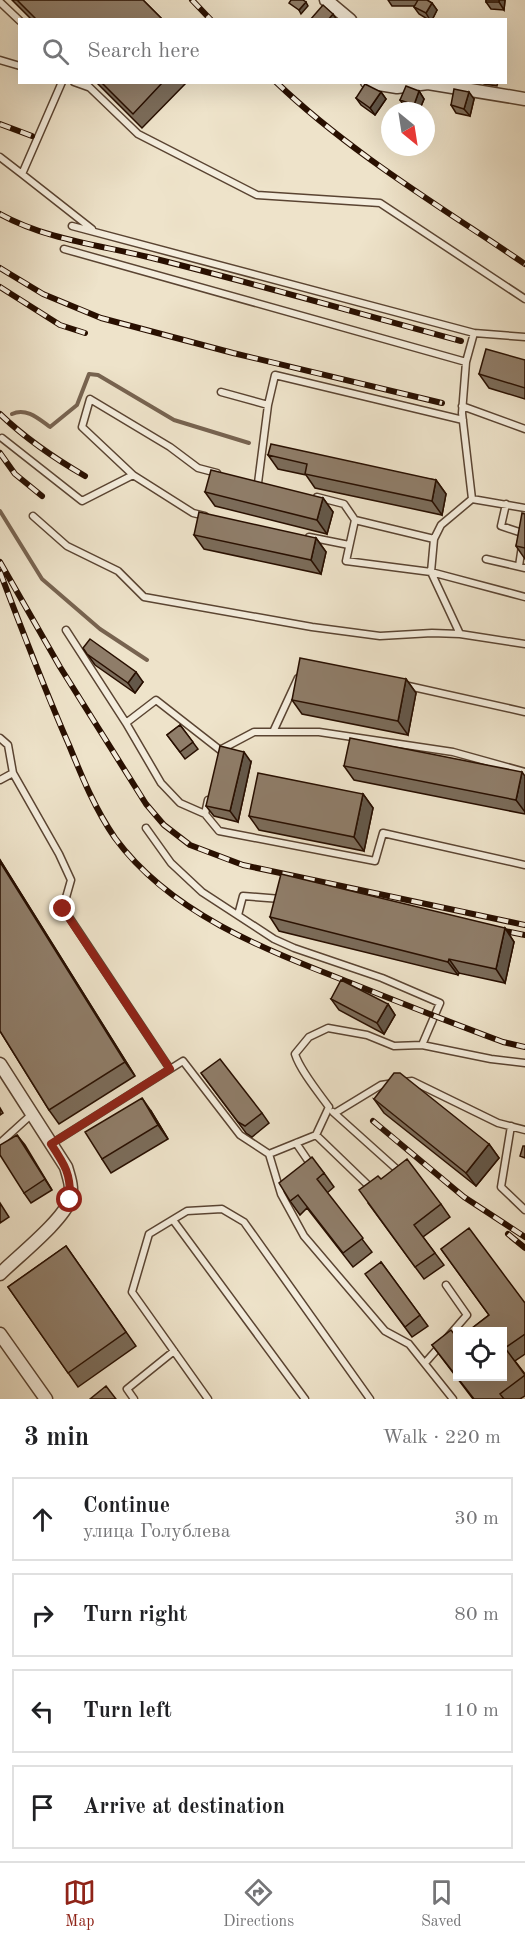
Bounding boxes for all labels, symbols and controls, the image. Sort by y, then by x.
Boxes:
search box [18,18,507,84]
icon: search [39,35,72,68]
text: Search here [87,40,200,62]
north arrow [381,102,435,156]
route end [49,895,75,921]
route start [56,1186,82,1212]
map controls [453,1327,507,1381]
button: locate [453,1327,507,1381]
text: 3 min [24,1425,89,1451]
text: Walk · 220 m [382,1428,501,1448]
text: Continue [83,1495,170,1517]
icon: ahead [26,1503,59,1536]
text: 30 m [454,1509,499,1529]
text: улица Голублева [83,1522,231,1542]
icon: right [26,1599,59,1632]
text: Turn right [83,1604,187,1626]
text: 80 m [454,1605,499,1625]
icon: left [26,1695,59,1728]
text: Turn left [83,1700,172,1722]
text: 110 m [443,1701,499,1721]
icon: arrive [26,1791,59,1824]
text: Arrive at destination [83,1796,285,1818]
tab: Map [63,1876,96,1932]
tab: Directions [223,1876,294,1932]
tab: Saved [421,1876,462,1932]

